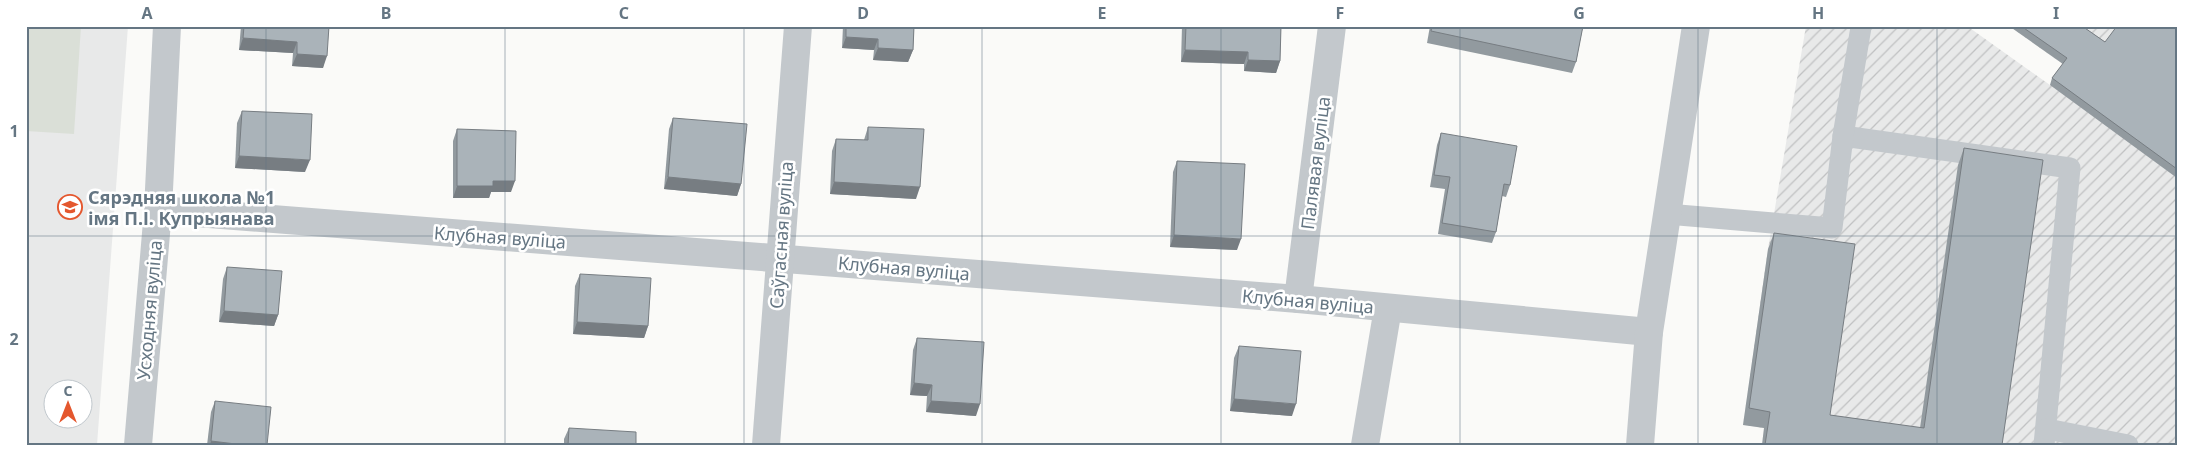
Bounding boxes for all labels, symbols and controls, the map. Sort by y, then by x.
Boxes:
text: A [141,2,153,24]
text: B [381,2,391,24]
text: C [619,2,629,24]
text: D [857,2,869,24]
text: E [1098,2,1107,24]
text: F [1336,2,1344,24]
text: G [1573,2,1585,24]
text: H [1812,2,1824,24]
text: I [2053,2,2059,24]
street label: Палявая вуліца [1295,95,1335,231]
text: 1 [9,120,19,142]
street label: Саўгасная вуліца [764,160,798,310]
place label: Сярэдняя школа №1 імя П.І. Купрыянава [88,185,275,230]
school or university icon: Сярэдняя школа №1 імя П.І. Купрыянава [57,194,83,220]
street label: Клубная вуліца [433,220,567,254]
street label: Усходняя вуліца [131,239,167,381]
street label: Клубная вуліца [837,250,971,286]
street label: Клубная вуліца [1241,283,1375,319]
text: 2 [9,328,19,350]
north arrow [42,378,92,428]
text: С [63,381,73,400]

